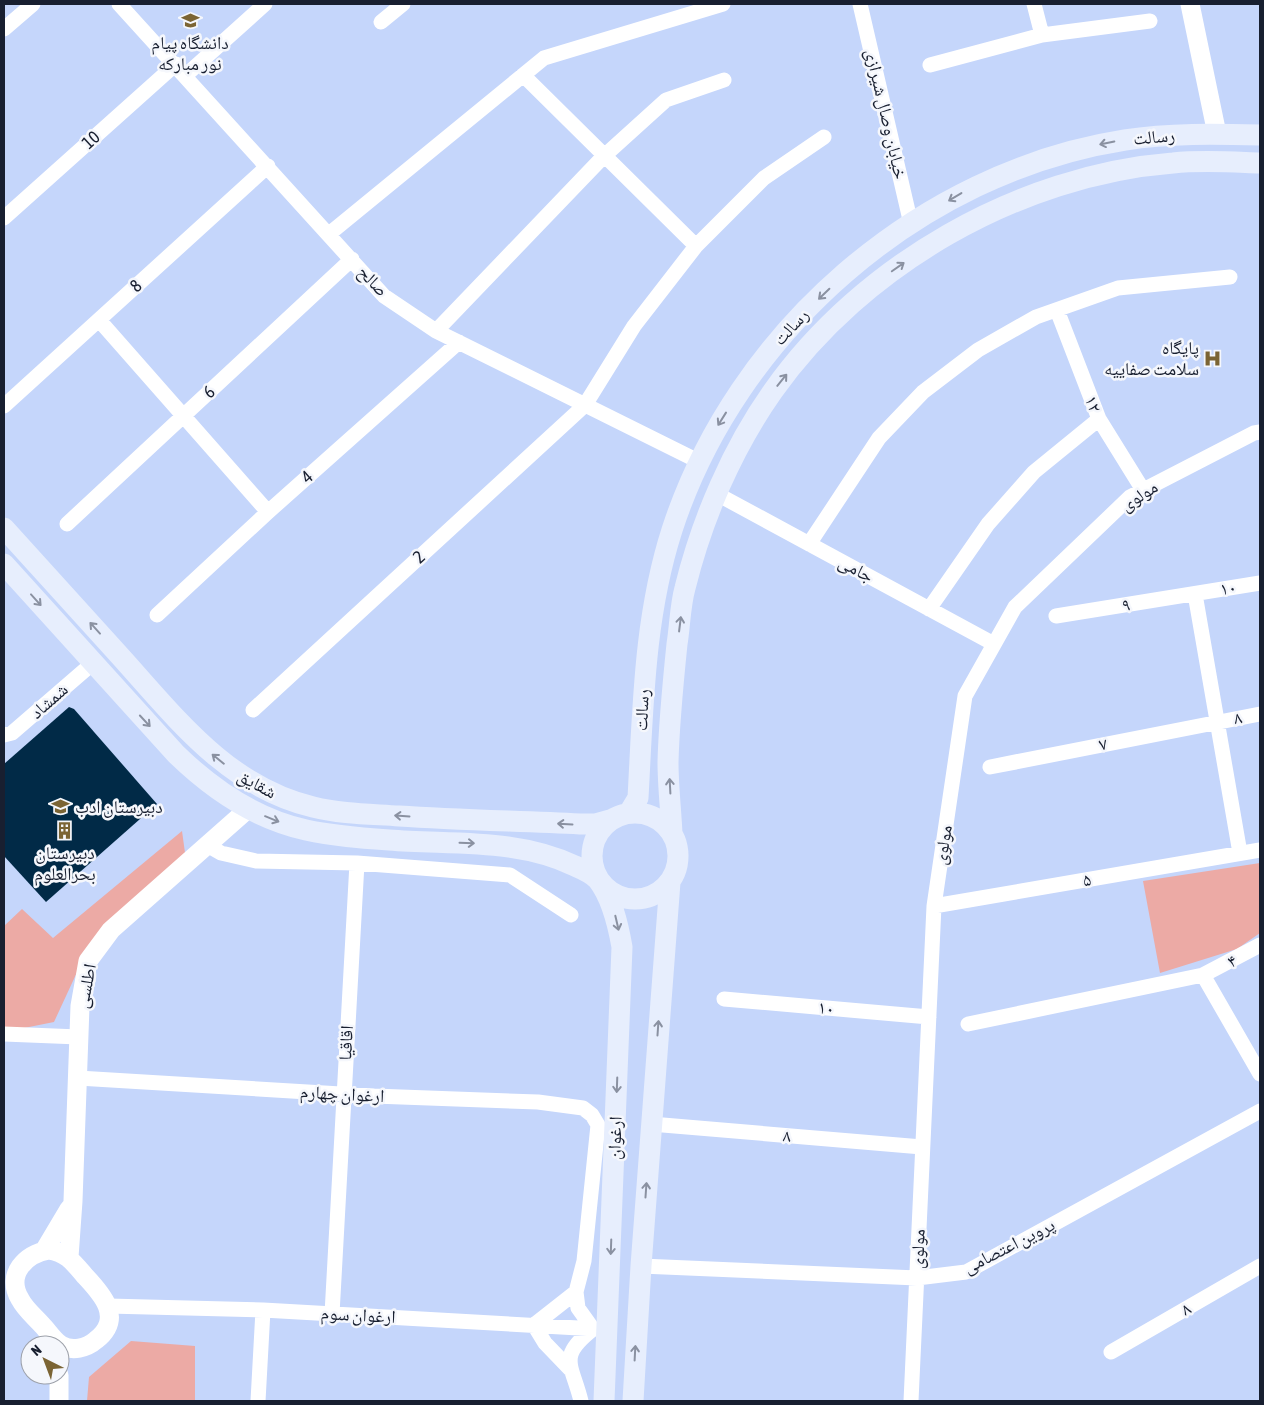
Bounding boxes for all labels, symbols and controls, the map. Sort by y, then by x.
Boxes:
school or university icon: دانشگاه پیام نور مبارکه [180,10,200,30]
place label: دانشگاه پیام نور مبارکه [151,32,229,75]
street label: خیابان وصال شیرازی [860,47,912,181]
street label: رسالت [1132,124,1176,149]
street label: 10 [77,126,104,153]
one-way arrow [1100,139,1116,149]
one-way arrow [948,193,962,203]
street label: صالح [352,261,393,302]
one-way arrow [891,262,905,272]
street label: 8 [125,275,146,296]
one-way arrow [819,287,831,299]
street label: رسالت [769,304,813,349]
place label: پایگاه سلامت صفاییه [1104,337,1199,379]
hospital icon: پایگاه سلامت صفاییه [1203,348,1223,368]
one-way arrow [776,373,787,386]
street label: 6 [198,381,219,402]
street label: ۱۲ [1081,393,1106,415]
one-way arrow [716,411,726,425]
street label: 4 [297,466,317,487]
street label: مولوی [1116,476,1162,516]
street label: 2 [408,546,429,567]
street label: جامی [835,551,877,587]
street label: ۱۰ [1218,576,1238,599]
one-way arrow [31,594,42,607]
street label: ۹ [1120,594,1132,616]
one-way arrow [675,616,685,632]
one-way arrow [89,622,101,635]
street label: شمشاد [25,679,72,723]
street label: رسالت [630,688,653,731]
street label: ۸ [1232,706,1244,729]
one-way arrow [139,715,151,727]
street label: ۷ [1097,732,1109,755]
one-way arrow [212,754,225,765]
street label: شقایق [234,765,280,803]
one-way arrow [665,778,674,794]
place label: دبیرستان ادب [75,796,163,818]
school or university icon: دبیرستان ادب [51,797,71,817]
one-way arrow [395,812,411,821]
one-way arrow [264,815,280,824]
one-way arrow [557,819,573,828]
building icon: دبیرستان بحرالعلوم [55,820,75,840]
street label: مولوی [929,824,957,866]
one-way arrow [459,838,475,848]
place label: دبیرستان بحرالعلوم [34,842,96,886]
street label: ۵ [1081,868,1093,891]
one-way arrow [613,914,622,930]
street label: ۴ [1224,949,1240,972]
street label: اطلسی [71,962,101,1010]
street label: ۱۰ [817,996,835,1019]
one-way arrow [653,1021,662,1037]
street label: اقاقیا [334,1025,357,1061]
one-way arrow [612,1076,622,1093]
street label: ارغوان چهارم [299,1081,385,1108]
street label: ارغوان [603,1116,627,1160]
street label: ۸ [782,1125,792,1146]
one-way arrow [641,1183,651,1199]
street label: پروین اعتصامی [959,1213,1059,1279]
street label: مولوی [906,1229,930,1269]
one-way arrow [606,1238,616,1255]
street label: ۸ [1177,1297,1195,1320]
street label: ارغوان سوم [320,1302,396,1329]
north arrow [20,1335,70,1385]
text: N [28,1342,45,1359]
one-way arrow [630,1345,639,1361]

